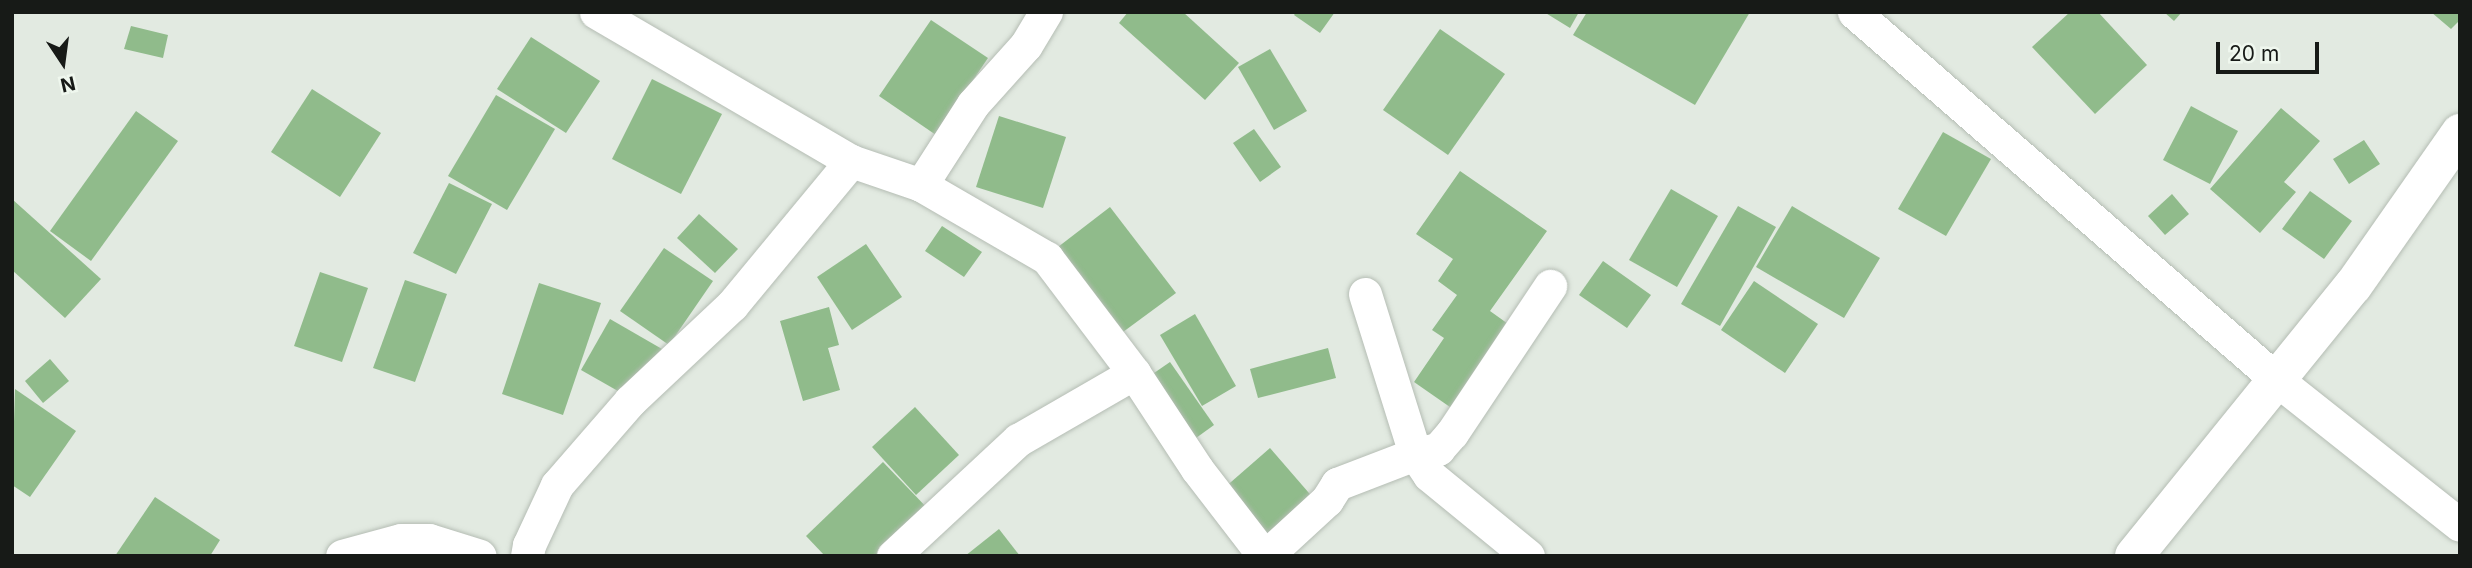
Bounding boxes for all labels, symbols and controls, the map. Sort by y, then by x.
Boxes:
north arrow [28,28,98,98]
scale bar [2220,28,2323,72]
text: 20 m [2229,41,2279,66]
text: N [58,71,77,97]

